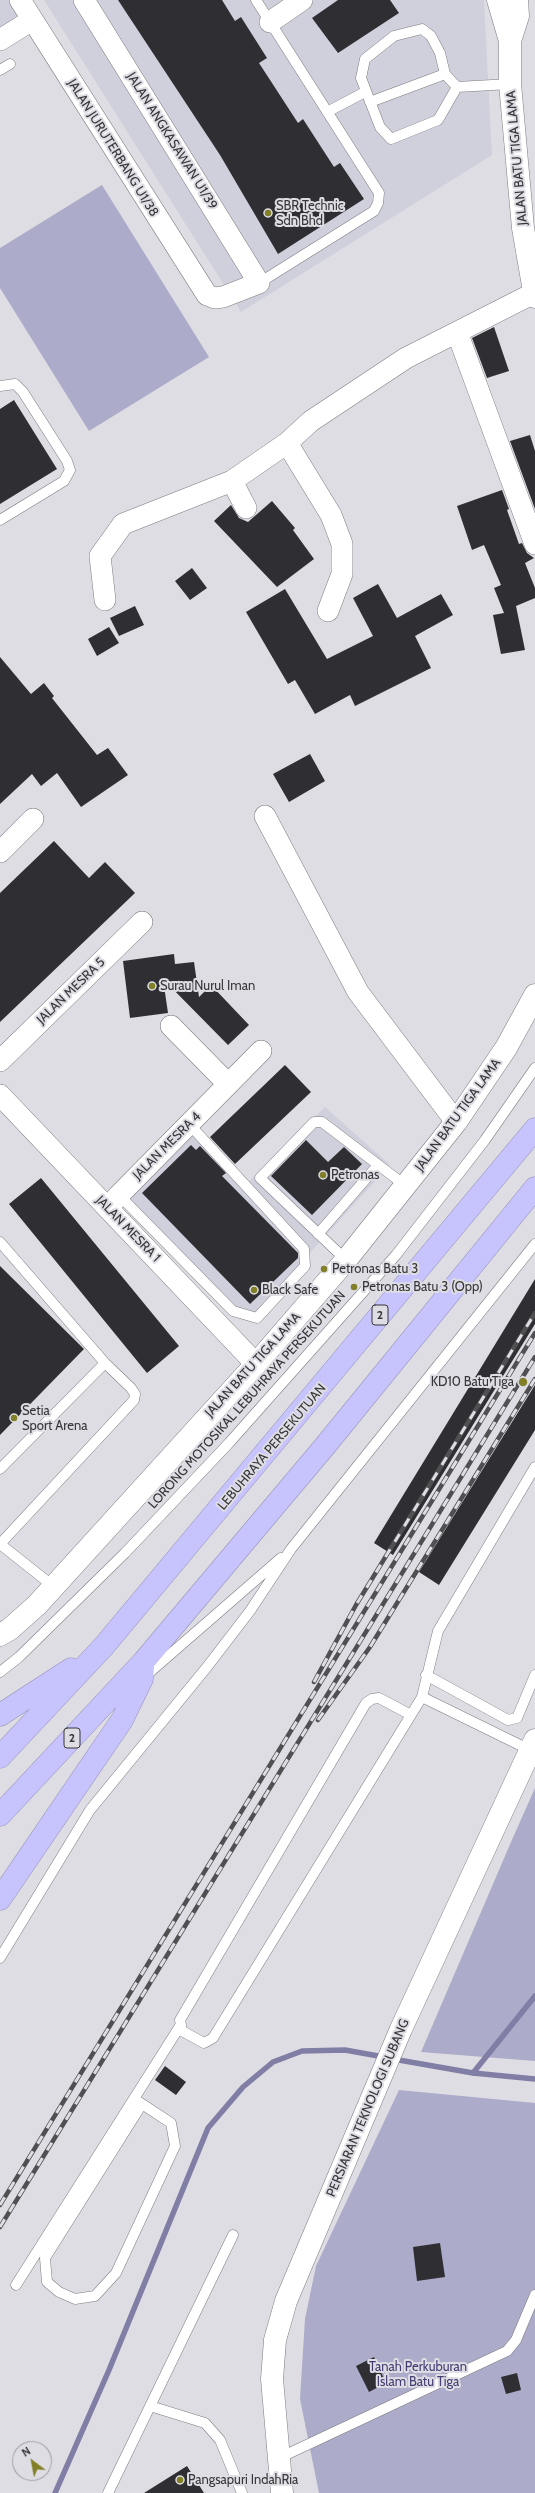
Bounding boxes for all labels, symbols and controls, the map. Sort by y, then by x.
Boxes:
street label: JALAN ANGKASAWAN U1/39 [123,70,221,212]
street label: JALAN JURUTERBANG U1/38 [64,76,162,220]
street label: JALAN BATU TIGA LAMA [503,90,531,226]
place label: SBR Technic Sdn Bhd [276,198,344,229]
marker: SBR Technic Sdn Bhd [263,208,273,218]
street label: JALAN MESRA 5 [34,954,108,1028]
place label: Surau Nurul Iman [160,978,255,994]
marker: Surau Nurul Iman [147,981,157,991]
street label: JALAN BATU TIGA LAMA [412,1056,504,1174]
street label: JALAN MESRA 4 [130,1109,204,1183]
place label: Petronas [331,1167,379,1183]
marker: Petronas [318,1170,328,1180]
street label: JALAN MESRA 1 [92,1193,164,1265]
place label: Petronas Batu 3 [332,1261,418,1277]
marker: Petronas Batu 3 [319,1264,329,1274]
place label: Petronas Batu 3 (Opp) [362,1279,483,1295]
place label: Black Safe [262,1282,318,1298]
marker: Petronas Batu 3 (Opp) [349,1282,359,1292]
marker: Black Safe [249,1285,259,1295]
street label: LORONG MOTOSIKAL LEBUHRAYA PERSEKUTUAN [145,1288,349,1512]
road number: 2 [372,1305,388,1325]
street label: JALAN BATU TIGA LAMA [202,1310,304,1420]
place label: KD10 Batu Tiga [431,1374,514,1390]
marker: KD10 Batu Tiga [517,1376,529,1388]
street label: LEBUHRAYA PERSEKUTUAN [215,1381,329,1513]
place label: Setia Sport Arena [22,1403,87,1434]
marker: Setia Sport Arena [9,1413,19,1423]
road number: 2 [64,1728,80,1748]
street label: PERSIARAN TEKNOLOGI SUBANG [323,2017,413,2199]
park label: Tanah Perkuburan Islam Batu Tiga [369,2359,467,2390]
north arrow [12,2441,52,2481]
text: N [19,2444,33,2460]
place label: Pangsapuri IndahRia [188,2472,298,2488]
marker: Pangsapuri IndahRia [175,2475,185,2485]

